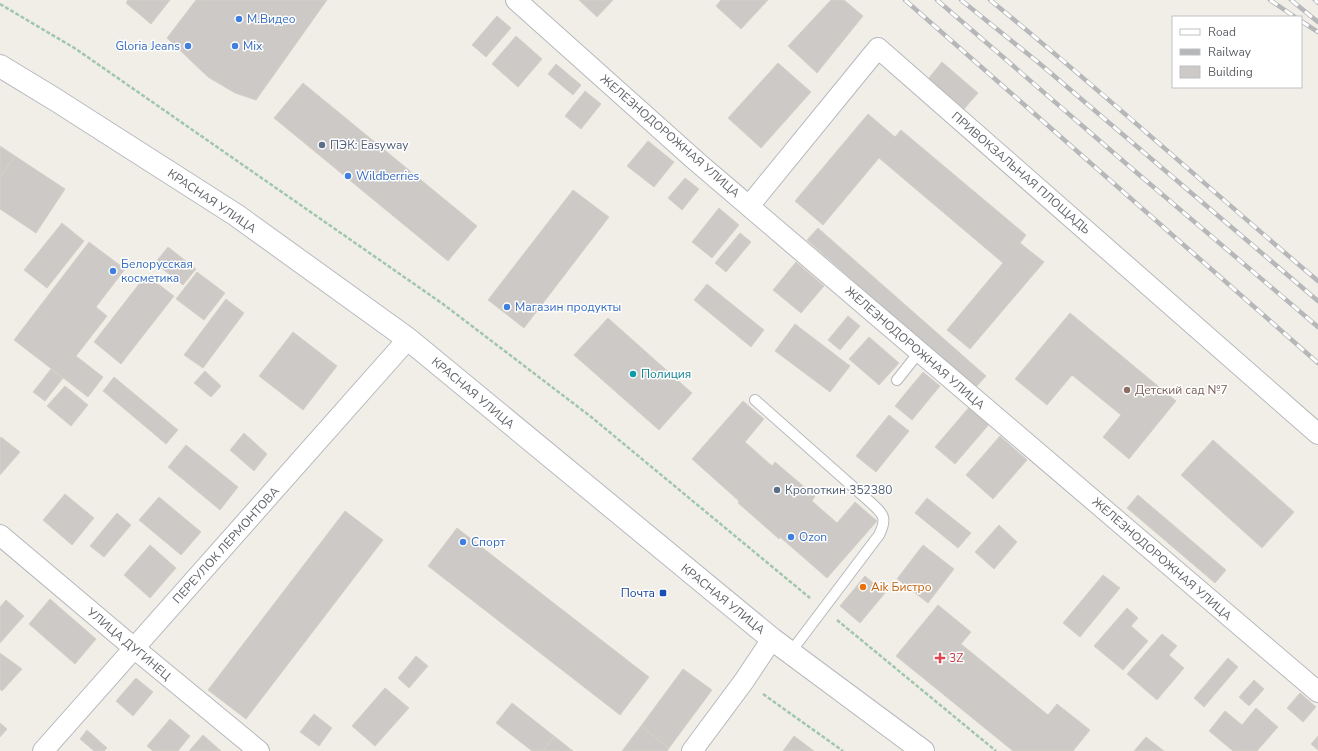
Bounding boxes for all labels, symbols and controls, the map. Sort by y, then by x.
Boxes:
place label: М.Видео [247,11,296,27]
marker: М.Видео [234,14,244,24]
legend [1172,16,1302,88]
text: Road [1208,24,1236,40]
place label: Gloria Jeans [115,38,180,54]
place label: Mix [243,38,263,54]
marker: Gloria Jeans [183,41,193,51]
marker: Mix [230,41,240,51]
text: Railway [1208,44,1252,60]
text: Building [1208,64,1253,80]
street label: ЖЕЛЕЗНОДОРОЖНАЯ УЛИЦА [597,71,743,201]
street label: ПРИВОКЗАЛЬНАЯ ПЛОЩАДЬ [948,108,1094,238]
place label: ПЭК: Easyway [330,137,409,153]
marker: ПЭК: Easyway [317,140,327,150]
street label: КРАСНАЯ УЛИЦА [165,165,260,237]
place label: Wildberries [356,168,420,184]
marker: Wildberries [343,171,353,181]
place label: Белорусская косметика [121,256,193,286]
marker: Белорусская косметика [108,266,118,276]
street label: ЖЕЛЕЗНОДОРОЖНАЯ УЛИЦА [842,283,988,413]
place label: Магазин продукты [515,299,621,315]
marker: Магазин продукты [502,302,512,312]
street label: КРАСНАЯ УЛИЦА [428,354,518,433]
place label: Полиция [641,366,691,382]
marker: Полиция [628,369,638,379]
place label: Детский сад №7 [1135,382,1228,398]
marker: Детский сад №7 [1122,385,1132,395]
place label: Кропоткин 352380 [785,482,892,498]
street label: ПЕРЕУЛОК ЛЕРМОНТОВА [169,483,283,607]
marker: Кропоткин 352380 [772,485,782,495]
street label: ЖЕЛЕЗНОДОРОЖНАЯ УЛИЦА [1089,494,1235,624]
place label: Ozon [799,529,827,545]
marker: Ozon [786,532,796,542]
place label: Спорт [471,534,506,550]
marker: Спорт [458,537,468,547]
street label: КРАСНАЯ УЛИЦА [678,560,769,638]
place label: Aik Бистро [871,579,932,595]
marker: Aik Бистро [858,582,868,592]
place label: Почта [621,585,655,601]
marker: Почта [658,588,668,598]
street label: УЛИЦА ДУГИНЕЦ [83,604,175,684]
place label: 3Z [949,650,963,666]
marker: 3Z [934,652,946,664]

